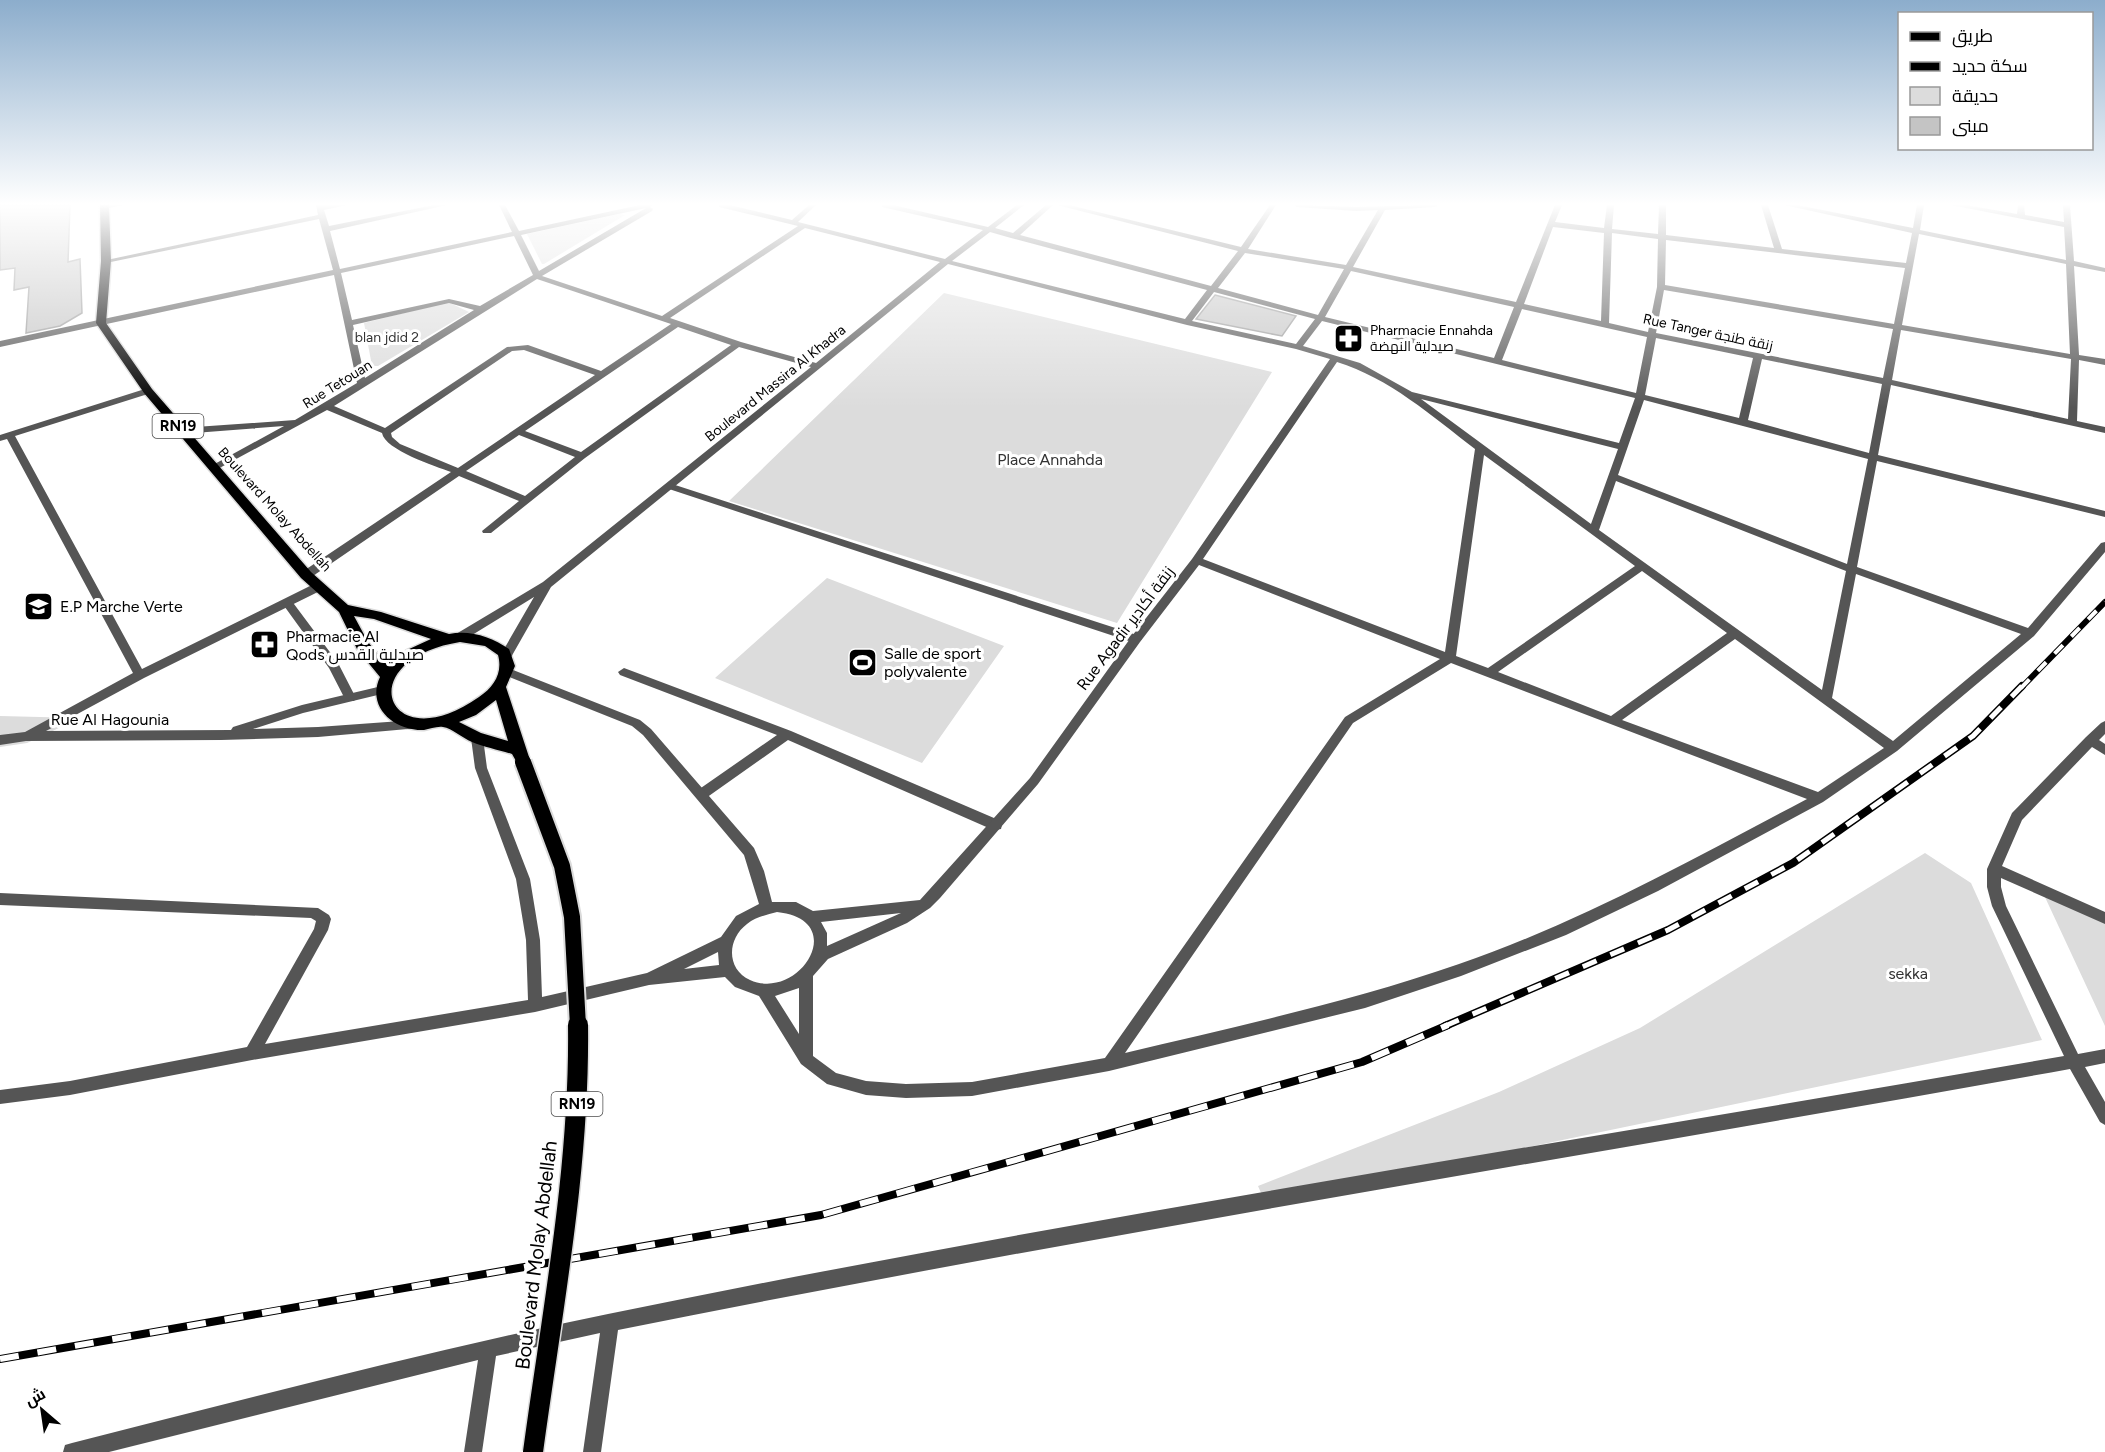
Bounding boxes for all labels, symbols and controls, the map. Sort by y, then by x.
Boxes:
legend [1898,12,2093,150]
text: طريق [1952,25,1993,48]
text: سكة حديد [1952,55,2028,77]
text: حديقة [1952,85,1998,107]
text: مبنى [1952,115,1989,137]
street label: Rue Tanger زنقة طنجة [1641,310,1774,355]
street label: Boulevard Massira Al Khadra [702,321,849,445]
pharmacy icon: Pharmacie Ennahda صيدلية النهضة [1333,322,1365,354]
place label: Pharmacie Ennahda صيدلية النهضة [1370,322,1493,355]
park label: blan jdid 2 [355,329,419,346]
street label: Rue Tetouan [300,356,375,412]
road number: RN19 [152,414,204,438]
street label: Boulevard Molay Abdellah [214,444,335,575]
park label: Place Annahda [997,450,1103,469]
street label: Rue Agadir زنقة أكادير [1073,563,1178,694]
school or university icon: E.P Marche Verte [23,590,55,622]
place label: E.P Marche Verte [60,597,183,616]
place label: Pharmacie Al Qods صيدلية القدس [286,627,424,665]
pharmacy icon: Pharmacie Al Qods صيدلية القدس [249,629,281,661]
place label: Salle de sport polyvalente [884,644,981,681]
sports icon: Salle de sport polyvalente [847,646,879,678]
street label: Rue Al Hagounia [51,710,169,729]
park label: sekka [1888,964,1928,983]
road number: RN19 [552,1092,602,1116]
street label: Boulevard Molay Abdellah [510,1139,562,1371]
north arrow [12,1380,72,1440]
text: ش [21,1384,49,1411]

